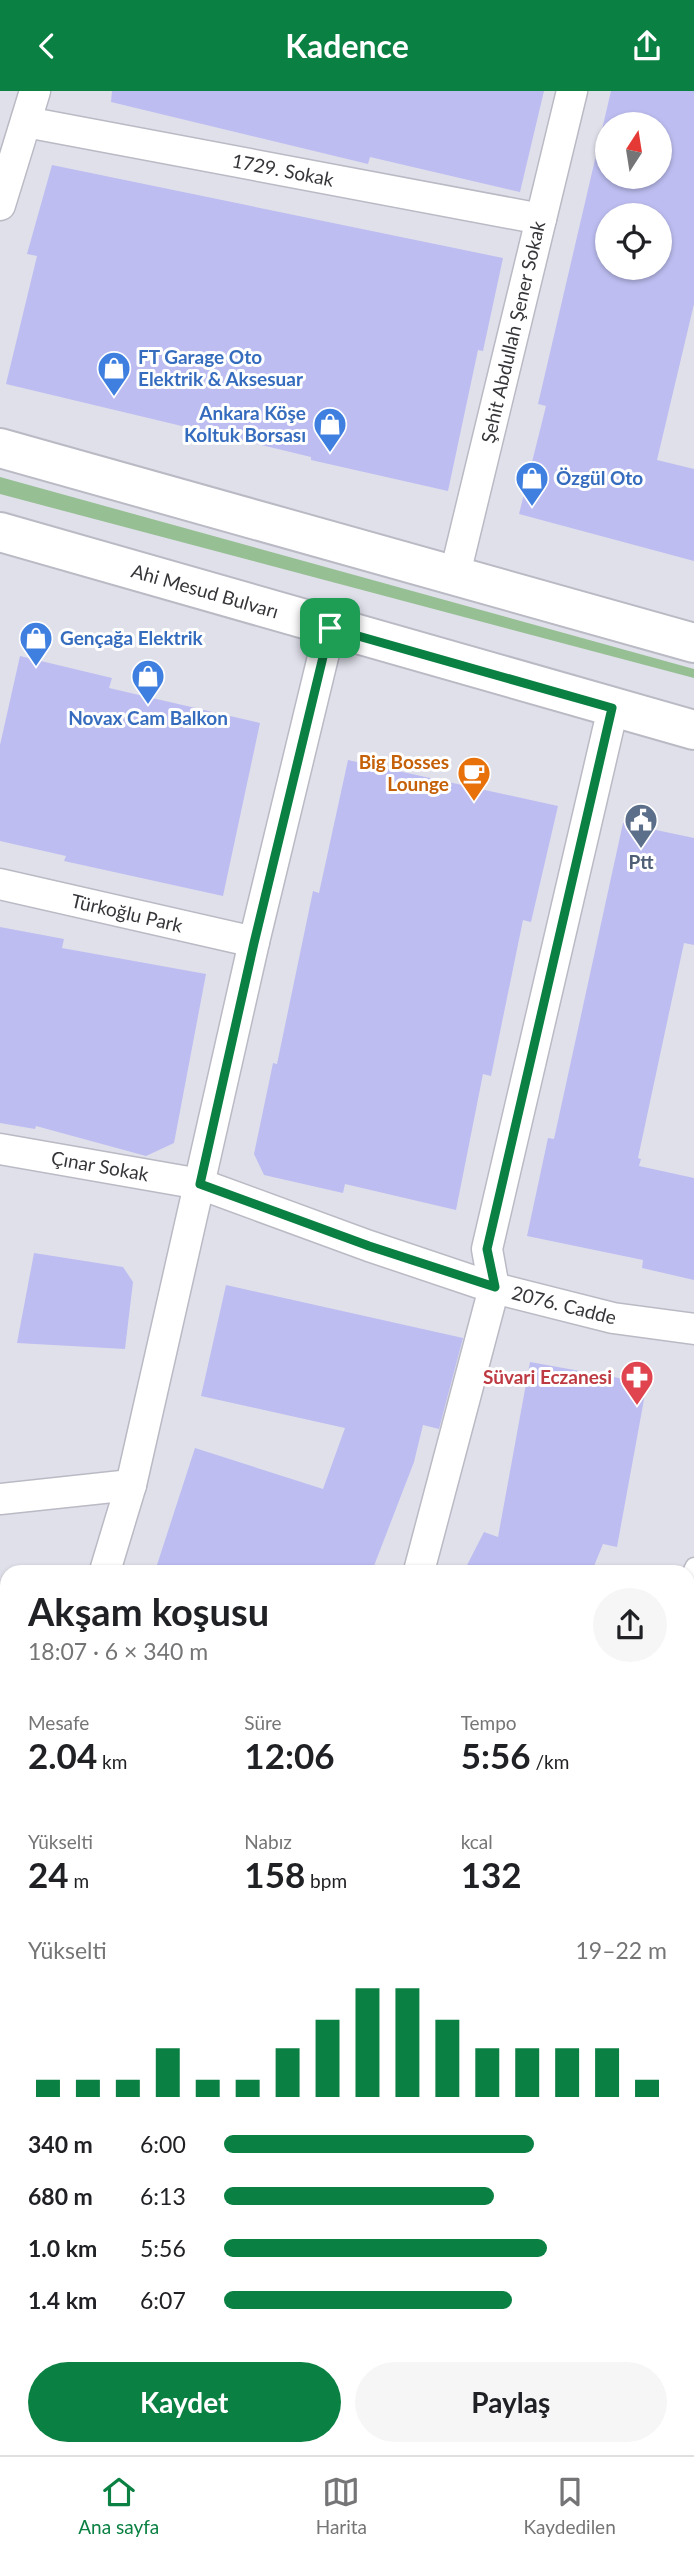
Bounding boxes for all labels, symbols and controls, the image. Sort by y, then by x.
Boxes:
text: Kadence [285,26,409,65]
icon: back [28,27,66,65]
icon: share [628,27,666,65]
north arrow [595,112,672,189]
map controls [595,112,672,280]
street label: 1729. Sokak [230,148,336,191]
button: locate [595,203,672,280]
street label: Şehit Abdullah Şener Sokak [476,218,549,445]
place label: FT Garage Oto Elektrik & Aksesuar [138,345,304,390]
shop icon: FT Garage Oto Elektrik & Aksesuar [95,349,133,398]
place label: Ankara Köşe Koltuk Borsası [184,401,306,446]
shop icon: Ankara Köşe Koltuk Borsası [311,405,349,454]
shop icon: Özgül Oto [513,459,551,508]
place label: Özgül Oto [556,466,643,489]
street label: Ahi Mesud Bulvarı [129,558,281,623]
pin [300,598,360,658]
icon: arrive [311,609,349,647]
shop icon: Gençağa Elektrik [17,619,55,668]
place label: Gençağa Elektrik [60,626,204,649]
shop icon: Novax Cam Balkon [129,657,167,706]
place label: Novax Cam Balkon [68,706,228,729]
place label: Big Bosses Lounge [359,750,449,795]
cafe icon: Big Bosses Lounge [455,754,493,803]
public building icon: Ptt [622,801,660,850]
place label: Ptt [628,850,654,873]
street label: Türkoğlu Park [69,889,185,937]
street label: Çınar Sokak [50,1146,151,1185]
street label: 2076. Cadde [509,1280,619,1329]
pharmacy icon: Süvari Eczanesi [618,1358,656,1407]
place label: Süvari Eczanesi [483,1365,612,1388]
text: Akşam koşusu [28,1588,269,1634]
button: share [593,1588,667,1662]
text: 18:07 · 6 × 340 m [28,1637,208,1665]
text: Mesafe [28,1711,89,1734]
text: Süre [244,1711,282,1734]
text: Tempo [461,1711,517,1734]
text: 2.04 [28,1734,97,1776]
text: 12:06 [244,1734,335,1776]
text: 5:56 [461,1734,531,1776]
text: km [97,1750,127,1773]
text: /km [531,1750,569,1773]
text: Yükselti [28,1830,93,1853]
text: Nabız [244,1830,292,1853]
text: kcal [461,1830,493,1853]
text: 24 [28,1853,69,1895]
text: 158 [244,1853,305,1895]
text: 132 [461,1853,522,1895]
text: m [69,1869,89,1892]
text: bpm [305,1869,347,1892]
text: Yükselti [28,1936,107,1964]
text: 19–22 m [575,1936,667,1964]
text: 340 m [28,2130,93,2158]
text: 6:00 [140,2130,186,2158]
text: 680 m [28,2182,93,2210]
text: 6:13 [140,2182,186,2210]
text: 1.0 km [28,2234,97,2262]
text: 5:56 [140,2234,186,2262]
text: 1.4 km [28,2286,97,2314]
text: 6:07 [140,2286,186,2314]
button: Kaydet [28,2362,341,2442]
button: Paylaş [355,2362,667,2442]
tab: Ana sayfa [78,2473,159,2538]
tab: Harita [316,2473,367,2538]
tab: Kaydedilen [523,2473,616,2538]

